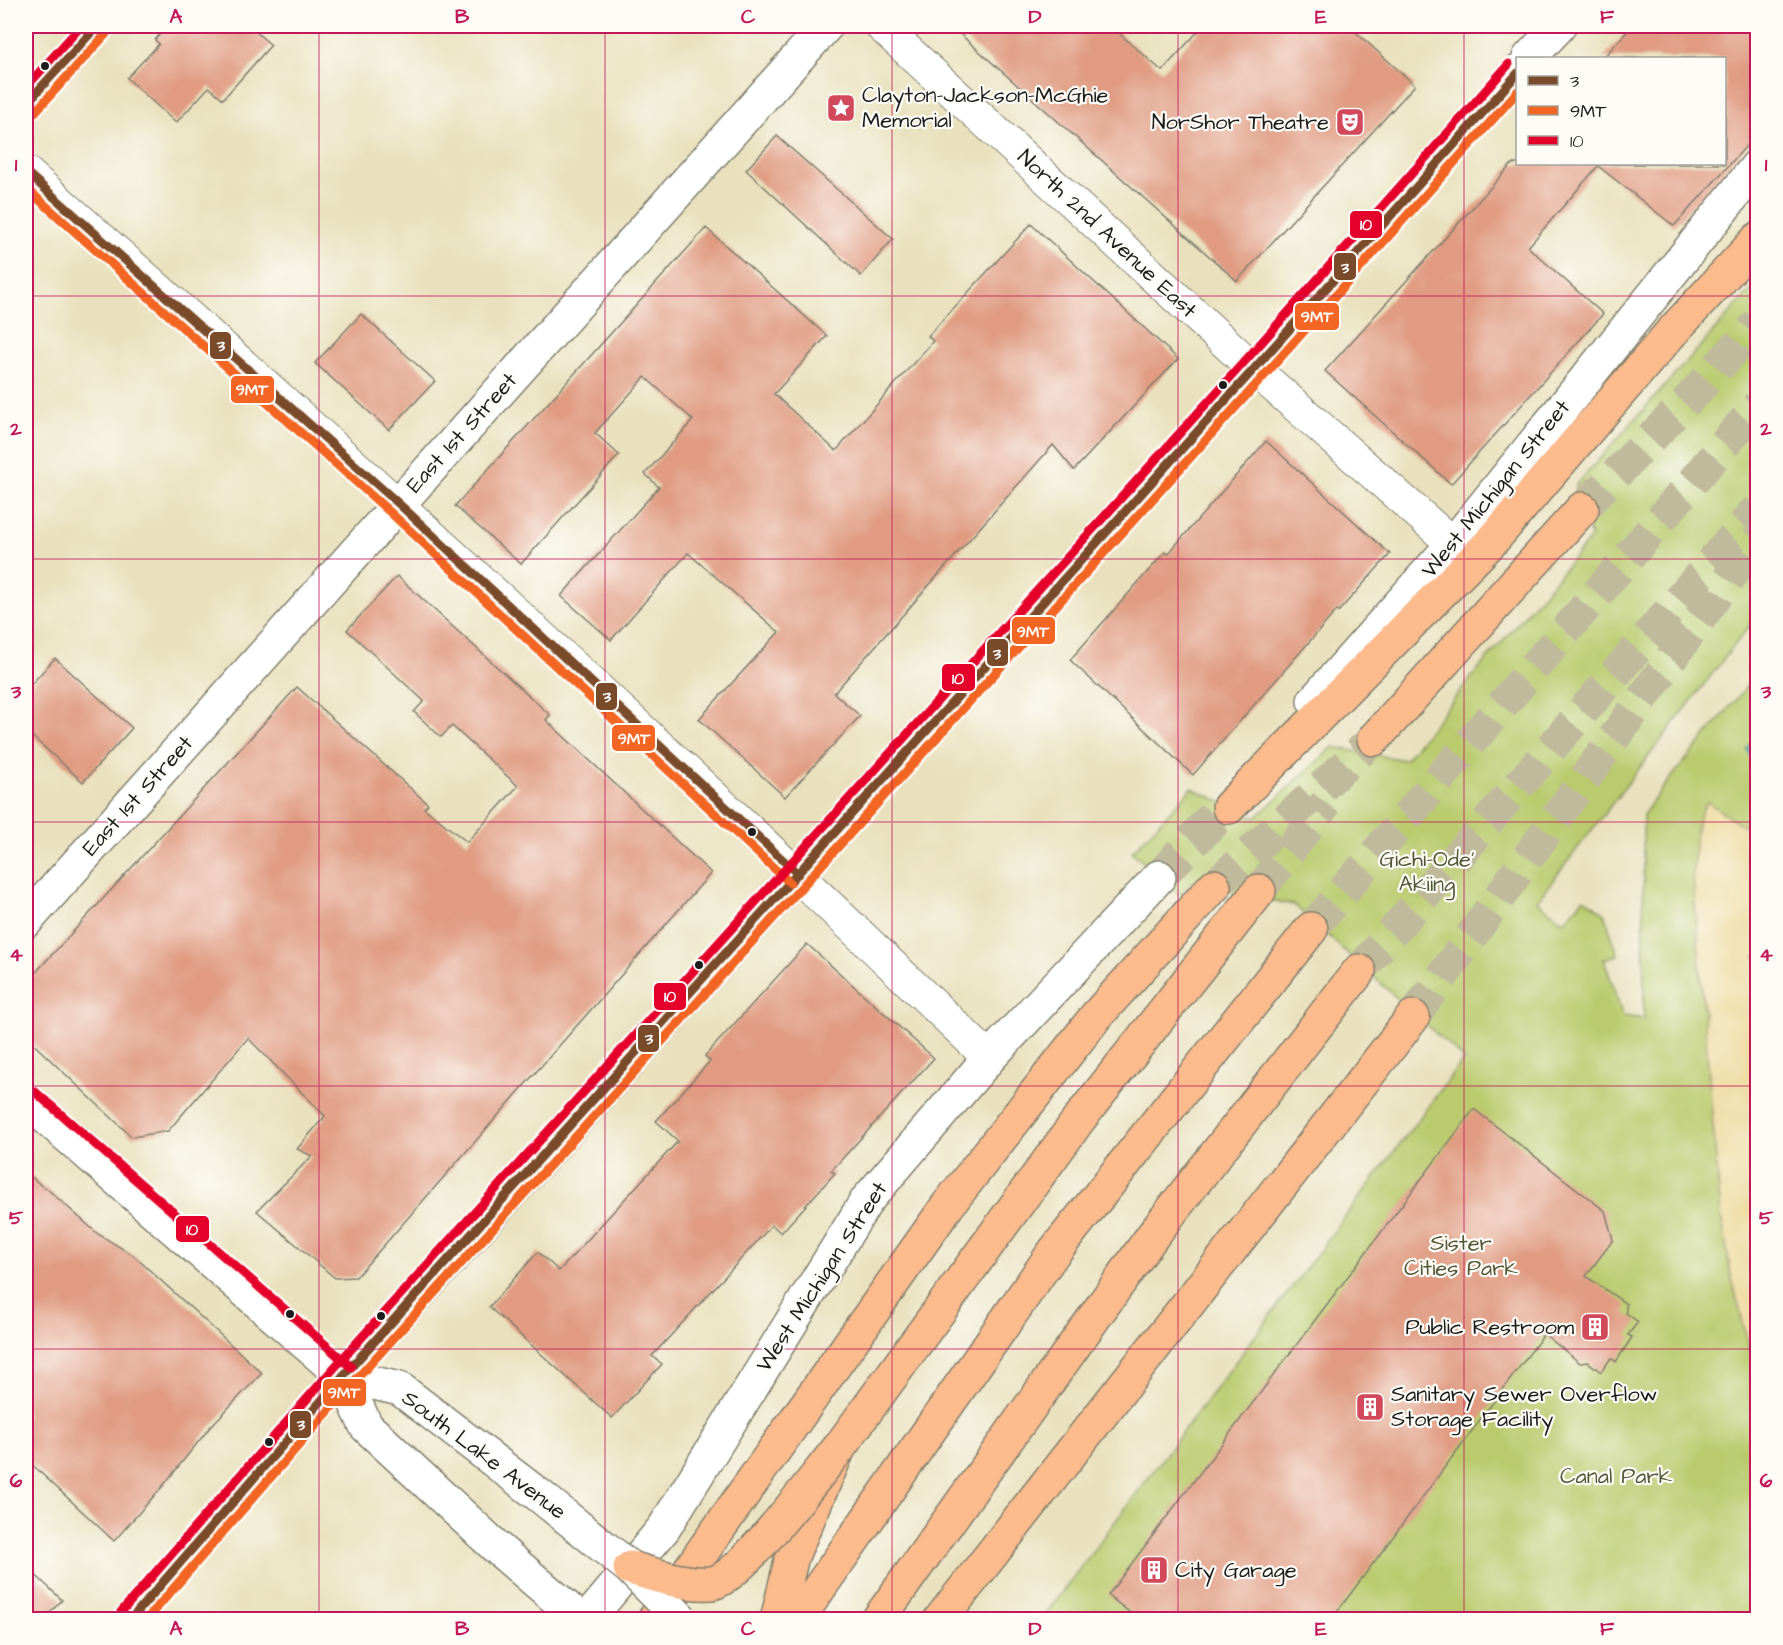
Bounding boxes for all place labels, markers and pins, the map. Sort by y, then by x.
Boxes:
unlabelled marker [39,60,51,72]
place label: Clayton-Jackson-McGhie Memorial [862,80,1109,136]
place icon: Clayton-Jackson-McGhie Memorial [825,92,857,124]
theatre icon: NorShor Theatre [1334,106,1366,138]
place label: NorShor Theatre [1152,107,1329,138]
unlabelled marker [1217,379,1229,391]
unlabelled marker [746,826,758,838]
unlabelled marker [693,959,705,971]
unlabelled marker [284,1308,296,1320]
unlabelled marker [375,1310,387,1322]
building icon: Public Restroom [1579,1311,1611,1343]
place label: Public Restroom [1405,1312,1574,1343]
place label: Sanitary Sewer Overflow Storage Facility [1391,1379,1657,1436]
building icon: Sanitary Sewer Overflow Storage Facility [1354,1391,1386,1423]
unlabelled marker [263,1436,275,1448]
building icon: City Garage [1138,1554,1170,1586]
place label: City Garage [1175,1555,1297,1587]

